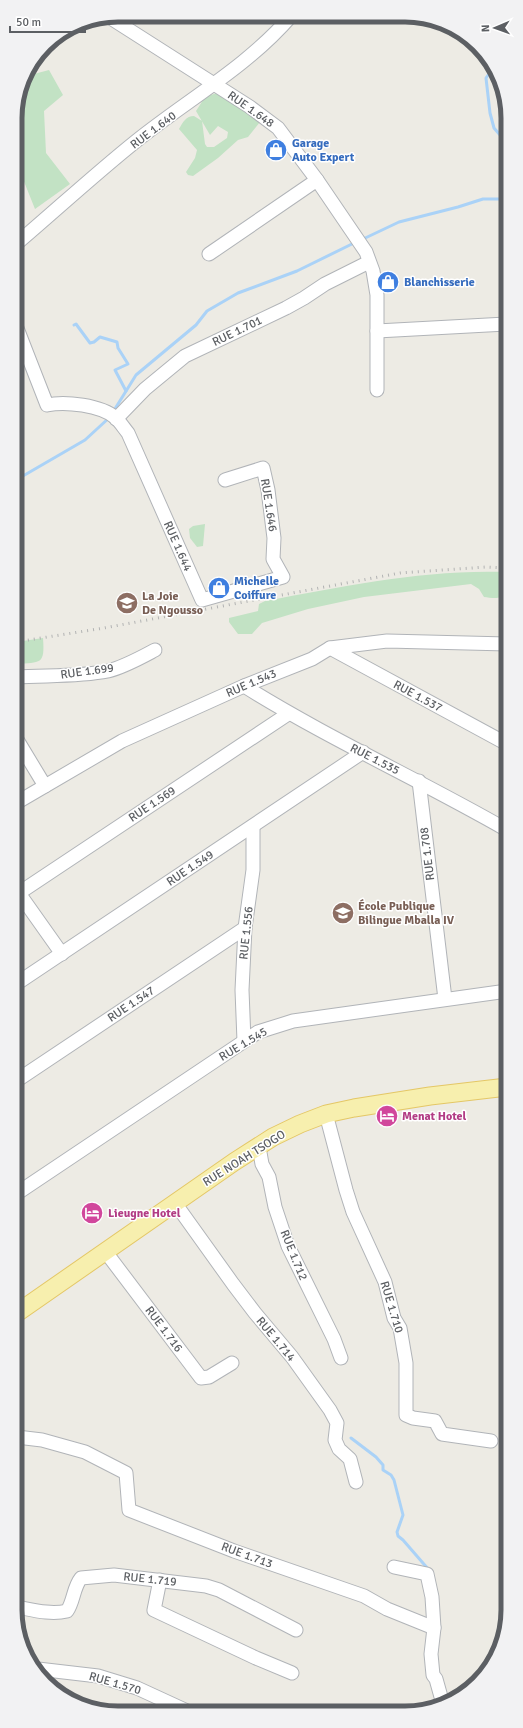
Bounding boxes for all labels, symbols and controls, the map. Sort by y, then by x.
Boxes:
scale bar [10,8,85,34]
north arrow [475,8,515,48]
text: 50 m [16,15,41,30]
text: N [479,24,492,32]
street label: RUE 1.648 [224,88,277,131]
street label: RUE 1.640 [127,108,179,153]
place label: Garage Auto Expert [292,136,355,165]
shop icon: Garage Auto Expert [263,137,289,163]
shop icon: Blanchisserie [375,269,401,295]
place label: Blanchisserie [404,275,475,290]
street label: RUE 1.701 [210,313,265,350]
street label: RUE 1.646 [257,477,280,533]
street label: RUE 1.644 [160,519,195,574]
place label: Michelle Coiffure [234,574,279,603]
shop icon: Michelle Coiffure [206,575,232,601]
place label: La Joie De Ngousso [142,589,203,618]
school or university icon: La Joie De Ngousso [114,590,140,616]
street label: RUE 1.699 [59,660,115,683]
street label: RUE 1.543 [224,666,279,701]
street label: RUE 1.537 [391,677,445,716]
street label: RUE 1.535 [347,741,402,778]
street label: RUE 1.569 [126,783,179,826]
street label: RUE 1.708 [417,826,438,881]
street label: RUE 1.549 [164,847,217,890]
place label: École Publique Bilingue Mballa IV [358,899,455,928]
school or university icon: École Publique Bilingue Mballa IV [330,900,356,926]
street label: RUE 1.556 [236,906,257,960]
street label: RUE 1.547 [105,983,158,1026]
street label: RUE 1.545 [216,1024,270,1065]
hotel icon: Menat Hotel [374,1103,400,1129]
place label: Menat Hotel [402,1109,467,1124]
street label: RUE NOAH TSOGO [200,1127,288,1190]
hotel icon: Lieugne Hotel [79,1200,105,1226]
place label: Lieugne Hotel [108,1206,181,1221]
street label: RUE 1.712 [277,1228,311,1283]
street label: RUE 1.710 [377,1279,407,1335]
street label: RUE 1.716 [141,1303,186,1355]
street label: RUE 1.714 [253,1314,299,1365]
street label: RUE 1.713 [219,1539,275,1572]
street label: RUE 1.719 [123,1569,177,1590]
street label: RUE 1.570 [87,1669,143,1698]

